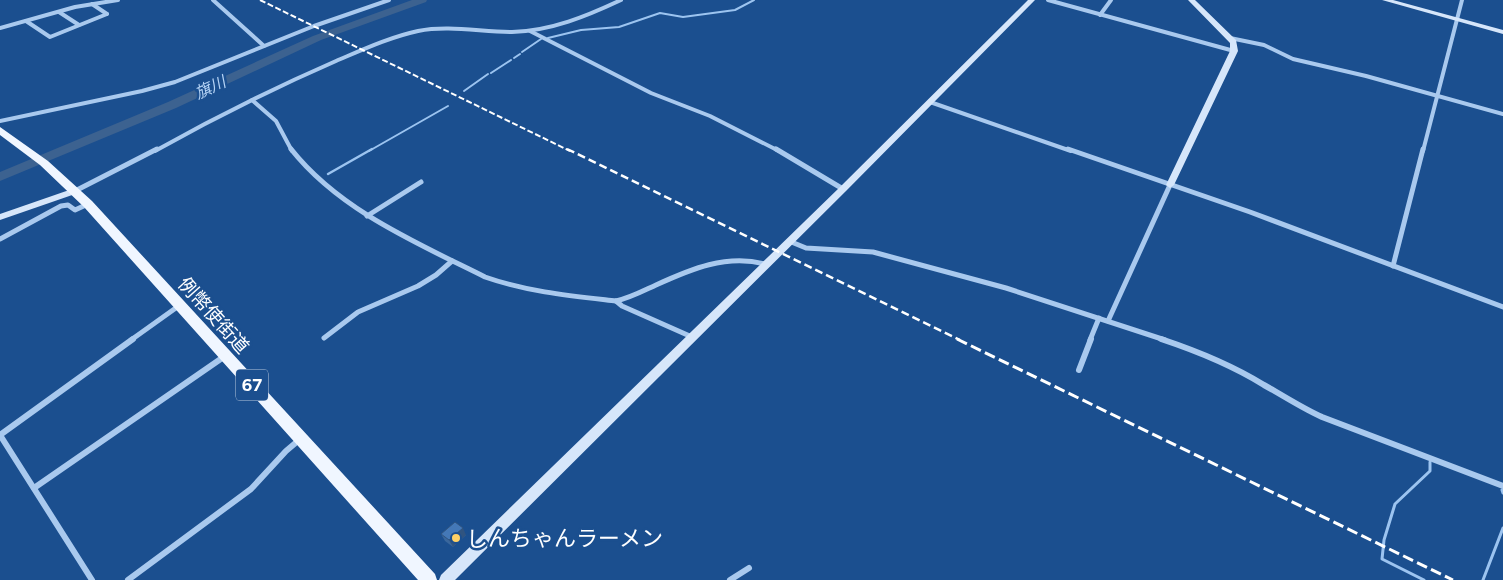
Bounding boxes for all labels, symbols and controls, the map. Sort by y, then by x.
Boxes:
water label: 旗川 [192,71,231,103]
street label: 例幣使街道 [173,272,254,358]
road number: 67 [236,370,268,400]
place label: しんちゃんラーメン [466,525,663,552]
marker: しんちゃんラーメン [450,532,462,544]

